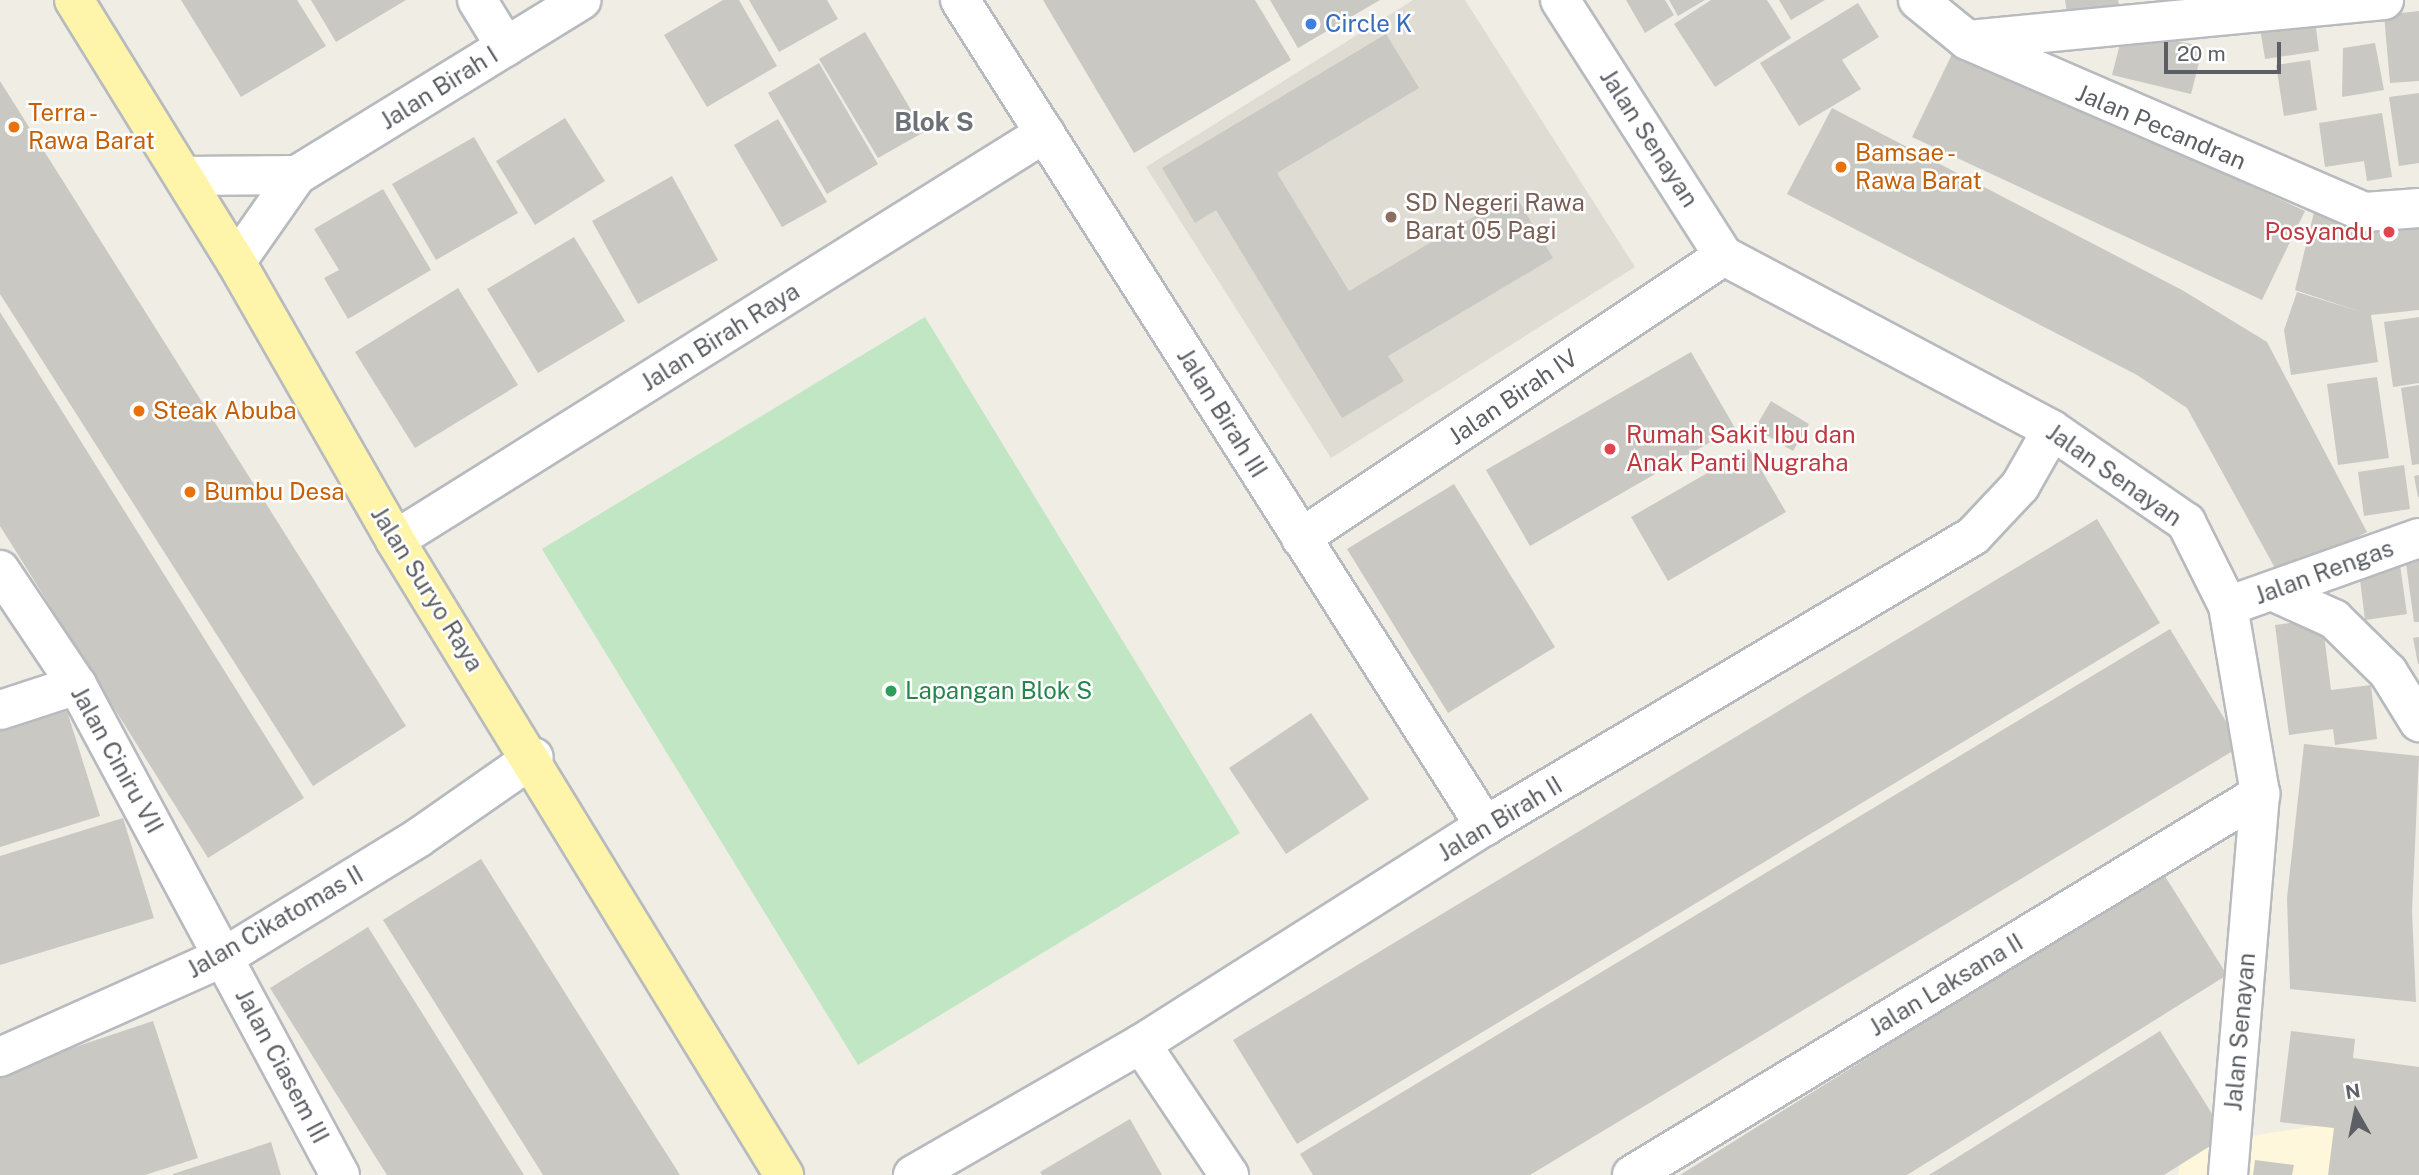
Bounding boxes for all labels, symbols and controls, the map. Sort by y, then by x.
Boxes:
place label: Circle K [1325,10,1412,38]
marker: Circle K [1303,16,1319,32]
scale bar [2167,28,2284,72]
street label: Jalan Birah I [375,40,503,136]
text: 20 m [2177,41,2226,66]
street label: Jalan Senayan [1594,64,1704,212]
street label: Jalan Pecandran [2072,78,2250,176]
place label: Terra - Rawa Barat [28,99,155,155]
district label: Blok S [894,106,974,138]
marker: Terra - Rawa Barat [6,119,22,135]
place label: Bamsae - Rawa Barat [1855,139,1982,195]
marker: Bamsae - Rawa Barat [1833,159,1849,175]
place label: SD Negeri Rawa Barat 05 Pagi [1405,189,1585,245]
marker: SD Negeri Rawa Barat 05 Pagi [1383,209,1399,225]
place label: Posyandu [2264,218,2373,246]
marker: Posyandu [2379,222,2399,242]
street label: Jalan Birah Raya [635,277,805,397]
street label: Jalan Birah III [1171,343,1273,483]
street label: Jalan Birah IV [1443,343,1583,451]
place label: Steak Abuba [153,397,296,425]
marker: Steak Abuba [131,403,147,419]
street label: Jalan Senayan [2041,418,2187,532]
place label: Rumah Sakit Ibu dan Anak Panti Nugraha [1626,421,1856,477]
marker: Rumah Sakit Ibu dan Anak Panti Nugraha [1600,439,1620,459]
place label: Bumbu Desa [204,478,345,506]
marker: Bumbu Desa [182,484,198,500]
street label: Jalan Suryo Raya [365,501,489,677]
street label: Jalan Rengas [2251,534,2397,610]
place label: Lapangan Blok S [905,677,1092,705]
street label: Jalan Ciniru VII [65,681,169,839]
marker: Lapangan Blok S [883,683,899,699]
street label: Jalan Birah II [1432,771,1568,867]
street label: Jalan Cikatomas II [182,860,368,984]
street label: Jalan Laksana II [1864,928,2028,1042]
street label: Jalan Senayan [2219,952,2261,1112]
street label: Jalan Ciasem III [229,984,335,1148]
north arrow [2321,1077,2391,1147]
text: N [2344,1079,2362,1103]

